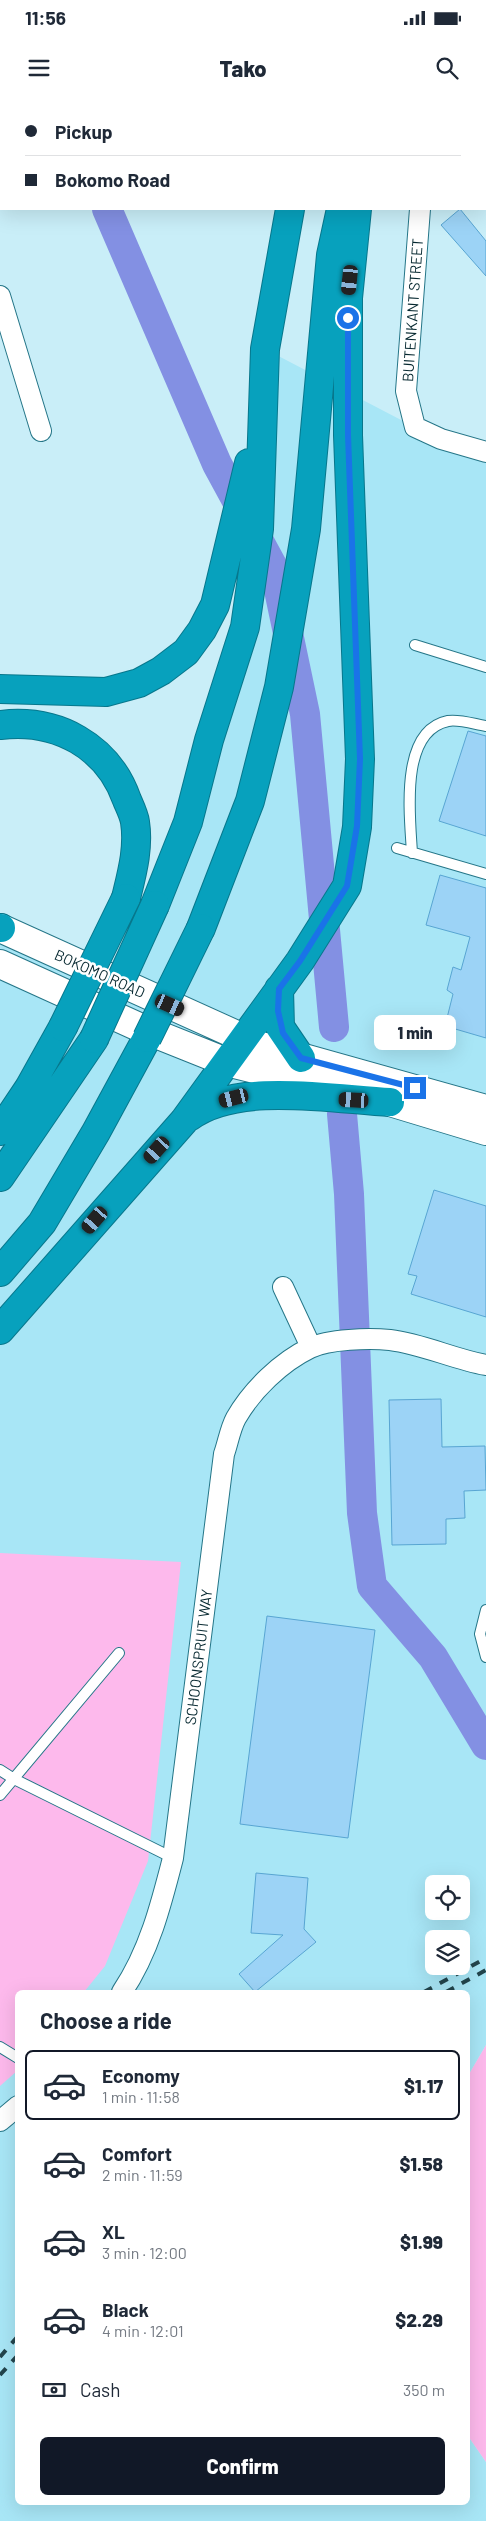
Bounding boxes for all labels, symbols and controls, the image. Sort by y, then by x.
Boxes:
text: 11:56 [25,6,66,29]
icon: menu [25,54,53,82]
icon: search [433,54,461,82]
text: Tako [220,55,266,81]
text: Pickup [55,120,113,143]
text: Bokomo Road [55,168,170,191]
street label: BUITENKANT STREET [398,238,426,382]
car [340,264,359,296]
route start [337,307,359,329]
street label: BOKOMO ROAD [52,945,148,1001]
car [153,992,186,1018]
callout: 1 min [374,1016,456,1050]
text: 1 min [397,1023,433,1042]
route end [404,1077,426,1099]
car [217,1087,250,1109]
car [338,1092,369,1108]
car [141,1134,172,1166]
car [79,1204,110,1236]
street label: SCHOONSPRUIT WAY [181,1588,215,1726]
map controls [425,1875,470,1975]
button: locate [425,1875,470,1920]
button: layers [425,1930,470,1975]
text: Choose a ride [40,2007,172,2033]
icon: car [42,2063,87,2108]
text: Economy [102,2064,180,2087]
text: $1.17 [404,2074,443,2097]
text: 1 min · 11:58 [102,2087,180,2106]
icon: car [42,2141,87,2186]
text: Comfort [102,2142,172,2165]
text: $1.58 [399,2152,443,2175]
text: 2 min · 11:59 [102,2165,183,2184]
icon: car [42,2219,87,2264]
text: XL [102,2220,125,2243]
text: $1.99 [400,2230,443,2253]
text: 3 min · 12:00 [102,2243,187,2262]
icon: car [42,2297,87,2342]
text: Black [102,2298,149,2321]
text: $2.29 [395,2308,443,2331]
text: 4 min · 12:01 [102,2321,184,2340]
icon: cash [40,2376,68,2404]
text: Cash [80,2378,121,2401]
text: 350 m [403,2380,445,2399]
button: Confirm [40,2437,445,2495]

